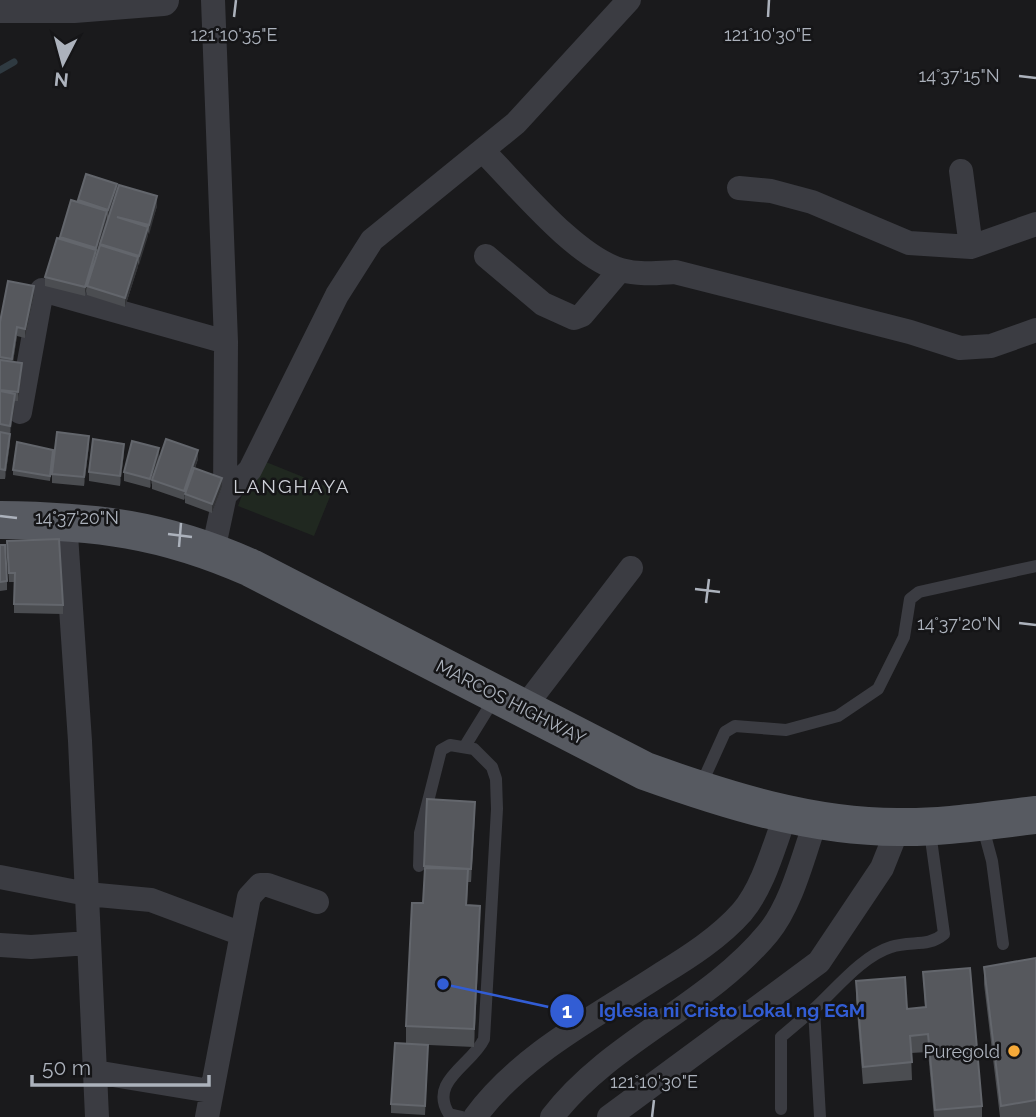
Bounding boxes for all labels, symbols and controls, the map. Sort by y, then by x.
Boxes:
text: 121°10'35"E [191,24,277,45]
text: 121°10'30"E [724,24,812,45]
north arrow [28,28,98,98]
text: 14°37'15"N [918,65,1000,86]
text: N [53,68,70,92]
district label: LANGHAYA [233,475,351,497]
text: 14°37'20"N [35,507,119,528]
text: 14°37'20"N [917,613,1001,634]
street label: MARCOS HIGHWAY [433,655,590,749]
callout: Iglesia ni Cristo Lokal ng EGM [549,991,880,1031]
text: 1 [562,998,572,1023]
text: Iglesia ni Cristo Lokal ng EGM [599,999,865,1021]
place label: Puregold [924,1041,1000,1062]
marker: Puregold [1006,1043,1022,1059]
scale bar [32,1044,208,1088]
text: 50 m [42,1055,91,1080]
text: 121°10'30"E [610,1071,698,1092]

